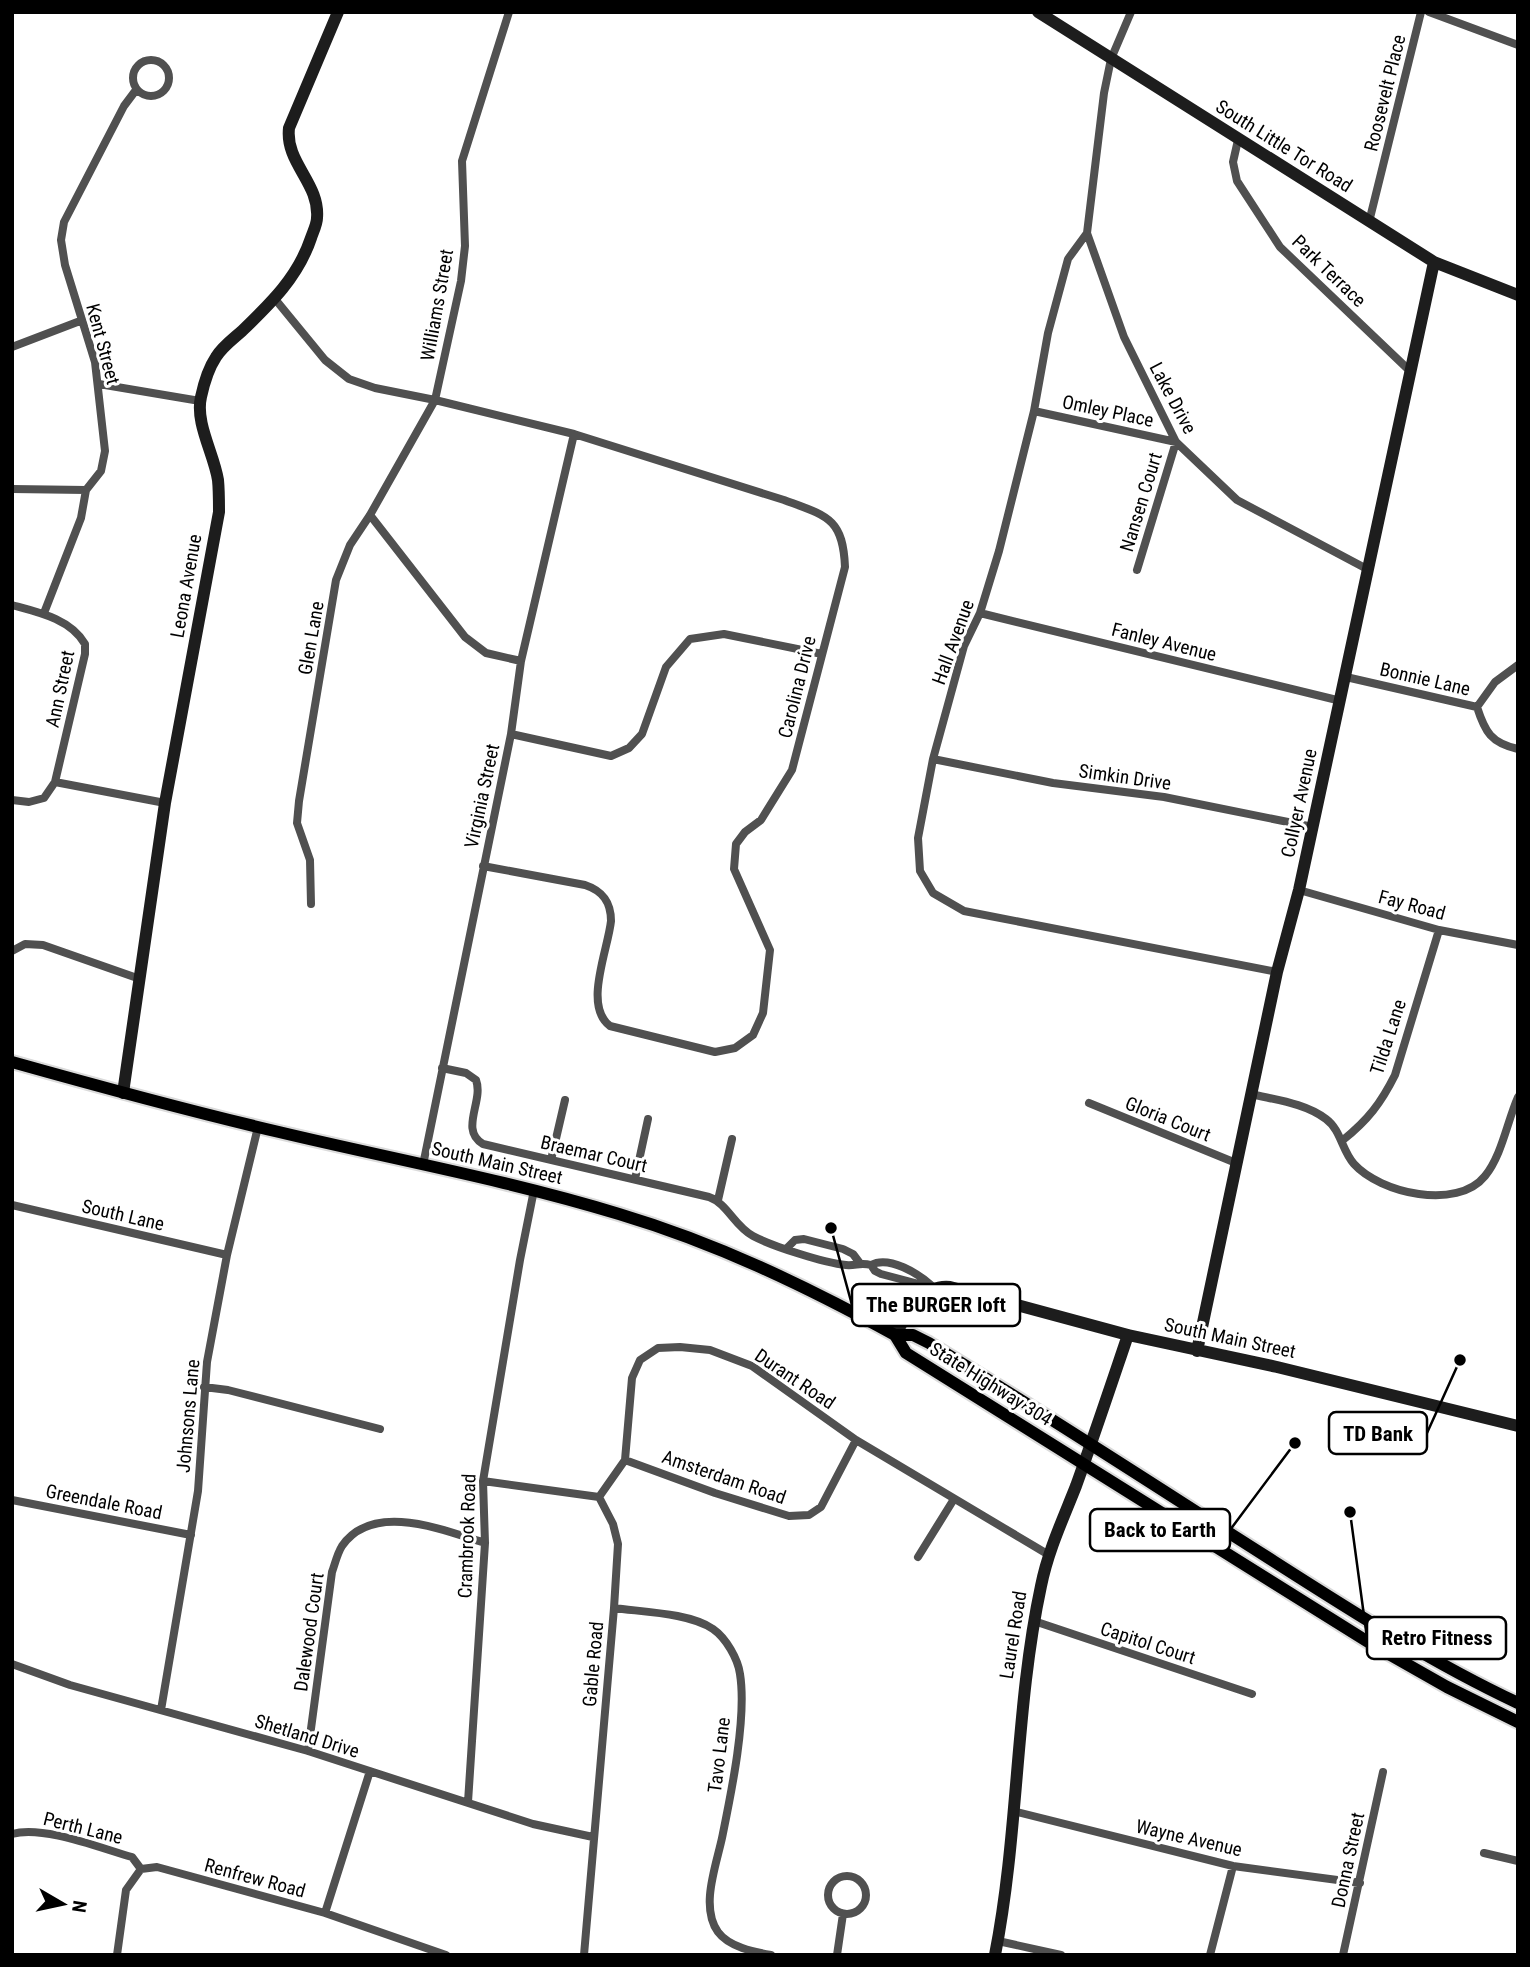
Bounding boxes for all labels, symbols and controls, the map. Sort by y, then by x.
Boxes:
street label: Roosevelt Place [1359,32,1411,154]
street label: South Little Tor Road [1212,95,1356,197]
street label: Park Terrace [1287,230,1371,312]
street label: Williams Street [416,247,458,363]
street label: Kent Street [81,301,125,387]
street label: Lake Drive [1145,358,1201,438]
street label: Omley Place [1060,390,1156,432]
street label: Nansen Court [1115,450,1167,554]
street label: Leona Avenue [166,532,206,640]
street label: Hall Avenue [927,596,979,688]
street label: Glen Lane [293,599,329,677]
street label: Fanley Avenue [1109,618,1219,666]
street label: Carolina Drive [773,634,821,740]
street label: Ann Street [41,648,79,730]
street label: Bonnie Lane [1377,657,1473,701]
street label: Virginia Street [460,742,504,850]
street label: Collyer Avenue [1276,746,1322,859]
street label: Simkin Drive [1077,759,1173,795]
street label: Fay Road [1376,885,1448,925]
street label: Tilda Lane [1365,996,1411,1078]
street label: Gloria Court [1122,1091,1214,1147]
street label: Braemar Court [538,1131,650,1177]
street label: South Main Street [429,1137,565,1189]
street label: South Lane [79,1194,167,1236]
callout: The BURGER loft [852,1284,1020,1326]
text: The BURGER loft [866,1293,1006,1317]
street label: South Main Street [1162,1313,1298,1363]
street label: State Highway 304 [926,1337,1056,1431]
street label: Durant Road [750,1344,840,1414]
street label: Johnsons Lane [172,1358,204,1474]
callout: TD Bank [1329,1412,1427,1454]
text: TD Bank [1343,1422,1414,1446]
street label: Amsterdam Road [659,1445,789,1509]
street label: Crambrook Road [453,1473,481,1599]
street label: Greendale Road [44,1479,164,1525]
callout: Back to Earth [1090,1509,1230,1551]
text: Back to Earth [1104,1518,1216,1542]
street label: Dalewood Court [289,1571,329,1693]
street label: Laurel Road [995,1589,1031,1681]
street label: Capitol Court [1098,1617,1198,1669]
callout: Retro Fitness [1367,1617,1506,1659]
street label: Gable Road [578,1620,608,1708]
text: Retro Fitness [1381,1626,1493,1650]
street label: Shetland Drive [252,1709,362,1763]
street label: Tavo Lane [703,1716,735,1794]
street label: Perth Lane [41,1807,125,1849]
street label: Donna Street [1327,1810,1369,1910]
street label: Wayne Avenue [1134,1815,1244,1861]
street label: Renfrew Road [202,1853,308,1903]
north arrow [28,1869,98,1939]
text: N [67,1899,92,1914]

